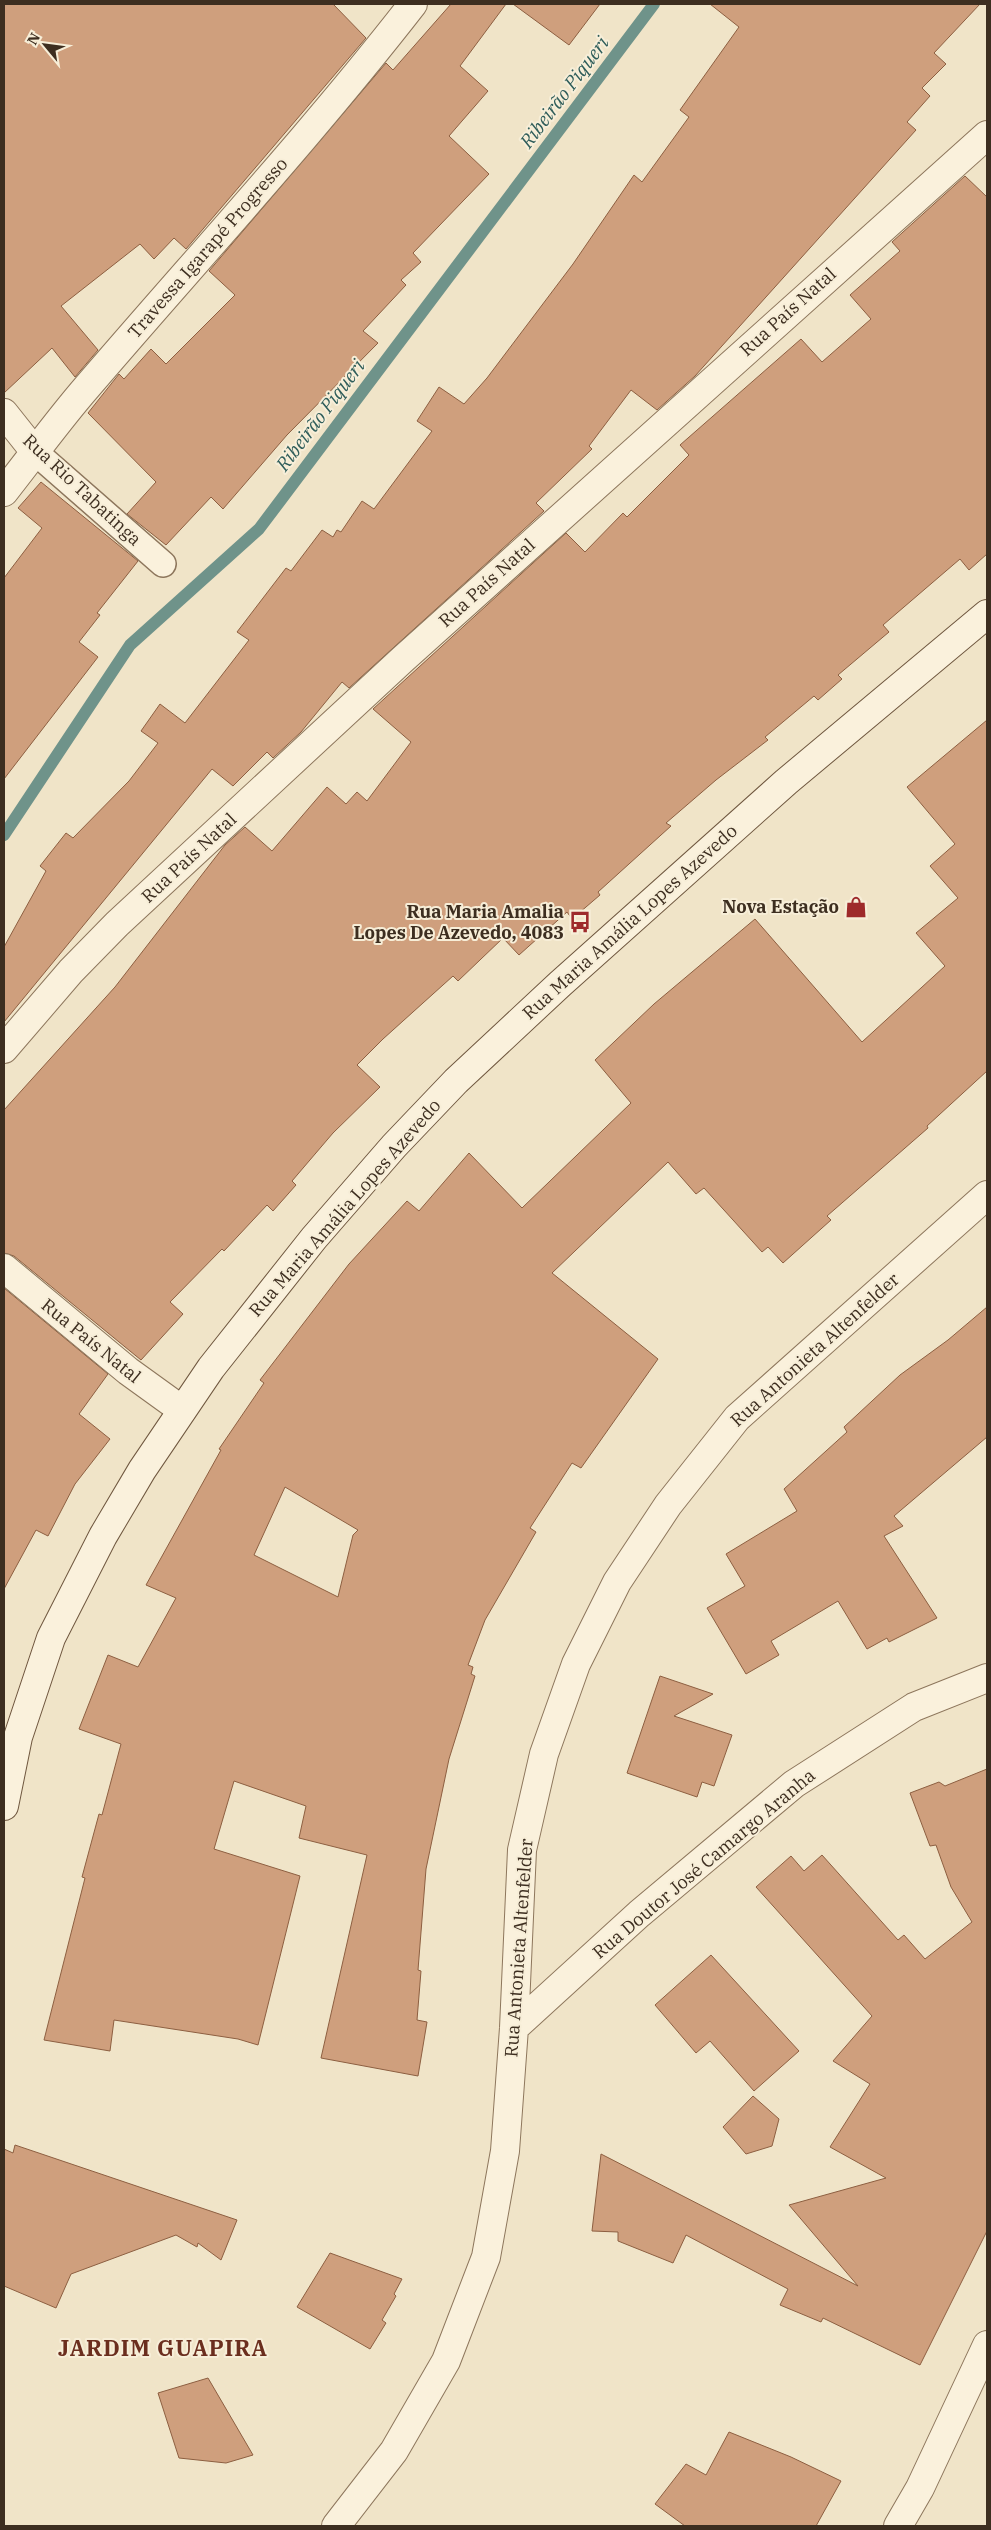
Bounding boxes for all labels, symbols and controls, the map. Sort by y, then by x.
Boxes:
north arrow [20,20,70,70]
text: N [23,29,44,48]
water label: Ribeirão Piqueri [514,31,614,153]
street label: Travessa Igarapé Progresso [123,152,293,343]
street label: Rua País Natal [735,262,841,361]
water label: Ribeirão Piqueri [270,354,370,476]
street label: Rua Rio Tabatinga [18,429,146,551]
street label: Rua País Natal [434,533,540,632]
street label: Rua País Natal [136,808,241,908]
street label: Rua Maria Amália Lopes Azevedo [518,819,742,1024]
shop icon: Nova Estação [843,894,869,920]
place label: Nova Estação [722,895,839,918]
place label: Rua Maria Amalia Lopes De Azevedo, 4083 [353,900,564,944]
bus stop icon: Rua Maria Amalia Lopes De Azevedo, 4083 [567,909,593,935]
street label: Rua Maria Amália Lopes Azevedo [244,1094,445,1321]
street label: Rua Antonieta Altenfelder [725,1268,904,1432]
street label: Rua País Natal [37,1293,146,1388]
street label: Rua Doutor José Camargo Aranha [588,1764,820,1964]
street label: Rua Antonieta Altenfelder [499,1838,538,2058]
district label: JARDIM GUAPIRA [58,2333,268,2362]

